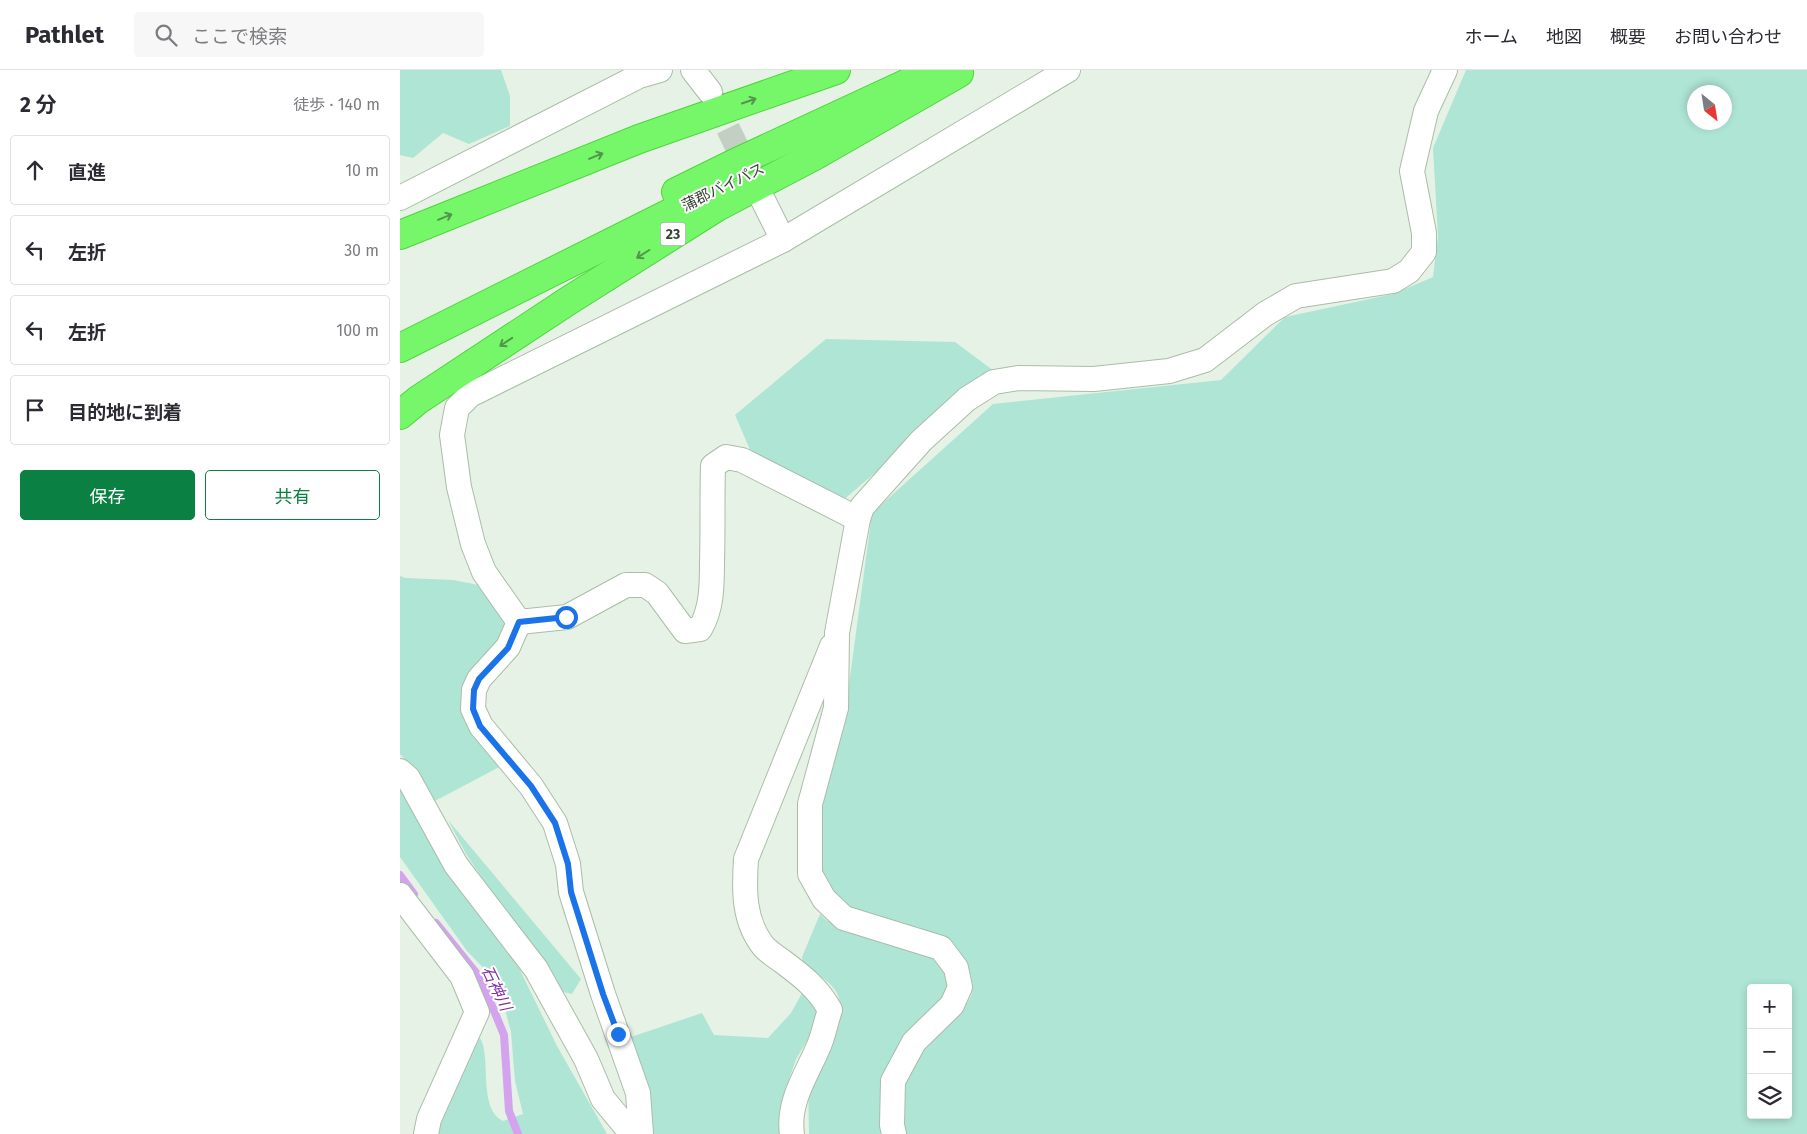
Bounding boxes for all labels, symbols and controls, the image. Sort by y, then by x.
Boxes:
search box [134,12,484,57]
text: Pathlet [25,21,104,49]
icon: search [152,21,180,49]
text: ここで検索 [192,25,287,48]
text: ホーム [1465,26,1518,48]
text: 地図 [1546,26,1582,48]
text: 概要 [1610,26,1646,48]
text: お問い合わせ [1674,26,1782,48]
north arrow [1687,85,1732,130]
text: 2 分 [20,92,57,118]
text: 徒歩 · 140 m [293,95,380,114]
one-way arrow [740,96,756,105]
one-way arrow [588,151,603,161]
icon: ahead [21,156,49,184]
street label: 蒲郡バイパス [679,159,767,215]
text: 直進 [68,161,106,184]
text: 10 m [345,161,379,180]
one-way arrow [437,212,452,221]
road number: 23 [660,222,686,245]
icon: left [21,236,49,264]
text: 左折 [68,241,106,264]
text: 30 m [344,241,379,260]
one-way arrow [636,248,650,259]
icon: left [21,316,49,344]
text: 左折 [68,321,106,344]
text: 100 m [336,321,379,340]
one-way arrow [500,337,514,347]
icon: arrive [21,396,49,424]
text: 目的地に到着 [68,401,182,424]
button: 保存 [20,470,195,520]
button: 共有 [205,470,380,520]
route start [555,606,578,629]
water label: 石神川 [477,962,516,1016]
map controls [1747,984,1792,1119]
button: + [1747,984,1792,1029]
route end [607,1023,630,1046]
button: − [1747,1029,1792,1074]
button: layers [1747,1074,1792,1119]

